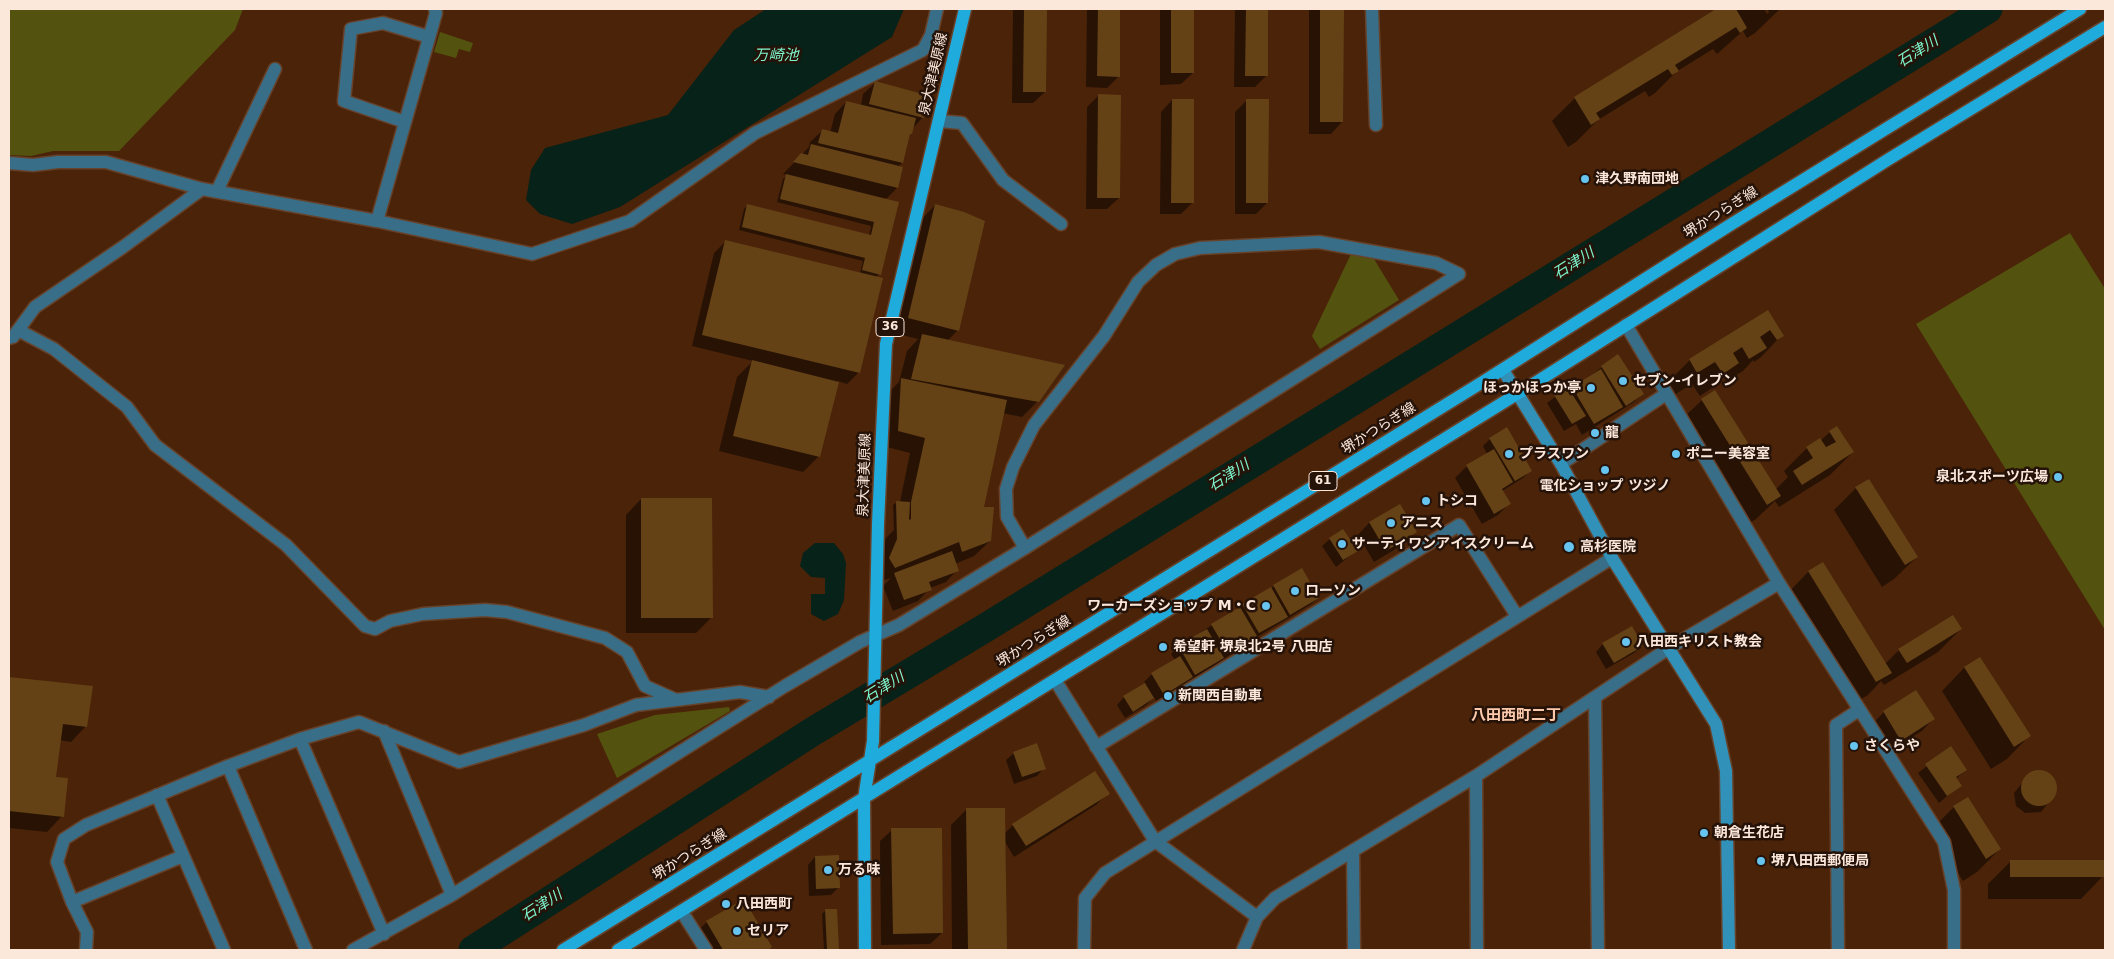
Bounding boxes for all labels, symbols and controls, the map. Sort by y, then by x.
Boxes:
street label: 泉大津美原線 [916,31,952,117]
water label: 石津川 [1894,32,1942,72]
water label: 万崎池 [754,47,798,65]
place label: 津久野南団地 [1595,171,1679,187]
marker: 津久野南団地 [1579,173,1591,185]
street label: 堺かつらぎ線 [1681,184,1761,242]
water label: 石津川 [1550,244,1598,284]
road number: 36 [876,318,904,337]
place label: セブン-イレブン [1633,373,1737,389]
marker: セブン-イレブン [1617,375,1629,387]
place label: ほっかほっか亭 [1483,380,1581,396]
marker: ほっかほっか亭 [1585,382,1597,394]
street label: 堺かつらぎ線 [1339,400,1419,458]
place label: 龍 [1605,425,1619,441]
marker: 龍 [1589,427,1601,439]
street label: 泉大津美原線 [855,433,875,517]
place label: プラスワン [1519,446,1589,462]
place label: ポニー美容室 [1686,446,1770,462]
marker: プラスワン [1503,448,1515,460]
marker: ポニー美容室 [1670,448,1682,460]
water label: 石津川 [1205,456,1253,496]
marker: 電化ショップ ツジノ [1599,464,1611,476]
place label: 泉北スポーツ広場 [1936,469,2048,485]
marker: 泉北スポーツ広場 [2052,471,2064,483]
road number: 61 [1309,472,1337,491]
place label: 電化ショップ ツジノ [1540,478,1670,494]
place label: トシコ [1436,493,1478,509]
marker: トシコ [1420,495,1432,507]
place label: アニス [1401,515,1443,531]
marker: アニス [1385,517,1397,529]
place label: サーティワンアイスクリーム [1352,536,1534,552]
marker: サーティワンアイスクリーム [1336,538,1348,550]
place label: 高杉医院 [1580,539,1636,555]
marker: 高杉医院 [1562,540,1576,554]
place label: ローソン [1305,583,1361,599]
marker: ローソン [1289,585,1301,597]
place label: ワーカーズショップ M・C [1087,598,1256,614]
marker: ワーカーズショップ M・C [1260,600,1272,612]
street label: 堺かつらぎ線 [994,613,1074,671]
place label: 八田西キリスト教会 [1636,634,1762,650]
marker: 八田西キリスト教会 [1620,636,1632,648]
place label: 希望軒 堺泉北2号 八田店 [1173,639,1332,655]
marker: 希望軒 堺泉北2号 八田店 [1157,641,1169,653]
water label: 石津川 [860,668,908,708]
place label: 新関西自動車 [1178,688,1262,704]
marker: 新関西自動車 [1162,690,1174,702]
district label: 八田西町二丁 [1471,707,1561,725]
place label: さくらや [1864,738,1920,754]
marker: さくらや [1848,740,1860,752]
place label: 朝倉生花店 [1714,825,1784,841]
street label: 堺かつらぎ線 [650,826,730,884]
marker: 朝倉生花店 [1698,827,1710,839]
place label: 堺八田西郵便局 [1771,853,1869,869]
marker: 堺八田西郵便局 [1755,855,1767,867]
place label: 万る味 [838,862,880,878]
marker: 万る味 [822,864,834,876]
water label: 石津川 [518,886,566,926]
place label: 八田西町 [736,896,792,912]
marker: 八田西町 [720,898,732,910]
place label: セリア [747,923,789,939]
marker: セリア [731,925,743,937]

